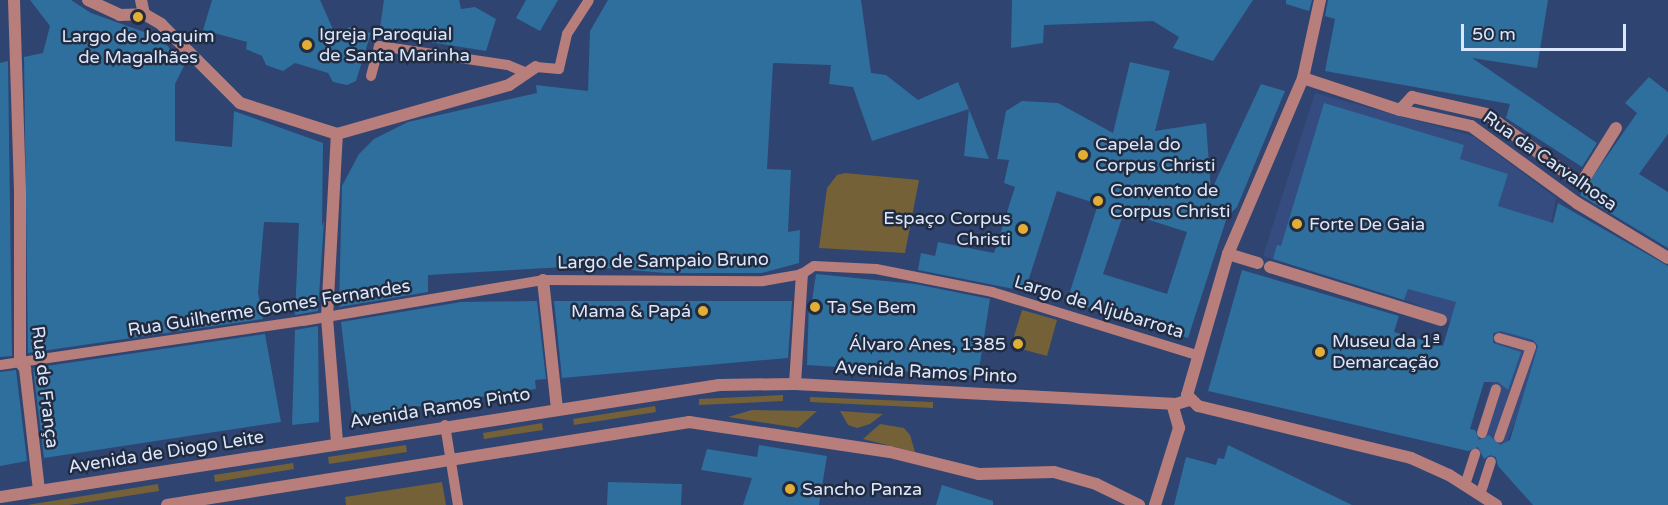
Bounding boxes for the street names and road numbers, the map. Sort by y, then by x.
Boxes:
street label: Rua da Carvalhosa [1479,107,1621,215]
street label: Largo de Sampaio Bruno [557,248,769,274]
street label: Largo de Aljubarrota [1011,271,1187,343]
street label: Rua Guilherme Gomes Fernandes [126,275,412,341]
street label: Rua de França [27,325,63,449]
street label: Avenida Ramos Pinto [834,356,1018,388]
street label: Avenida Ramos Pinto [348,383,532,433]
street label: Avenida de Diogo Leite [67,426,265,478]

